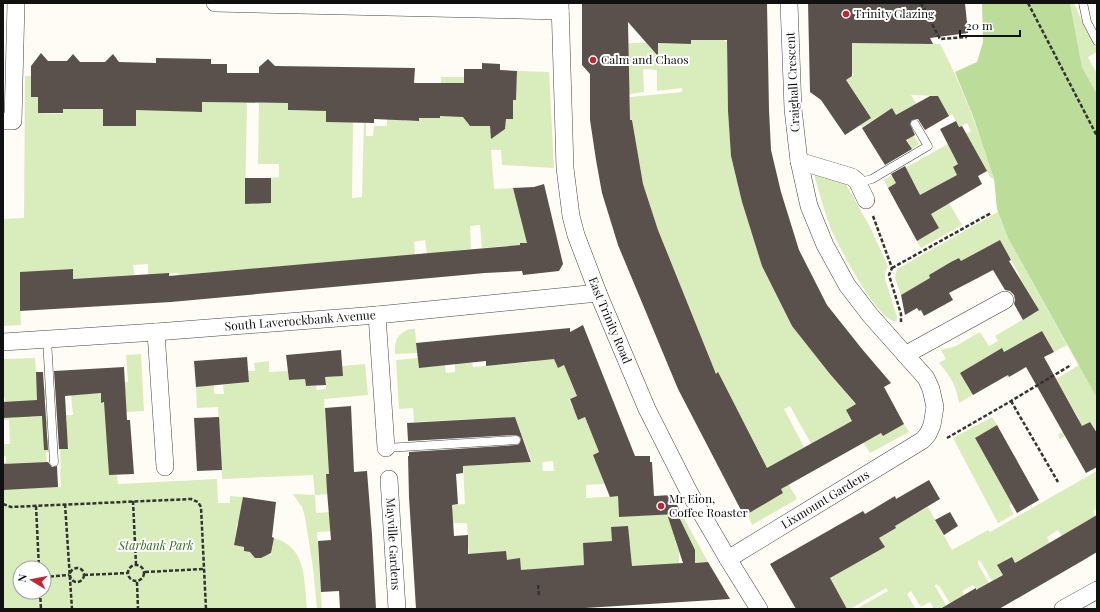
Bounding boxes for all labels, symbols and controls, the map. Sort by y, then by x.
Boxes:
place label: Trinity Glazing [854,5,935,21]
marker: Trinity Glazing [841,9,851,19]
scale bar [960,12,1020,38]
text: 20 m [966,17,993,33]
street label: Craighall Crescent [781,31,803,133]
place label: Calm and Chaos [601,51,689,67]
marker: Calm and Chaos [588,55,598,65]
street label: East Trinity Road [586,274,636,366]
street label: South Laverockbank Avenue [224,306,376,334]
street label: Lixmount Gardens [778,466,872,532]
place label: Mr Eion, Coffee Roaster [669,490,749,520]
street label: Mayville Gardens [383,497,405,591]
marker: Mr Eion, Coffee Roaster [656,501,666,511]
park label: Starbank Park [117,537,194,553]
north arrow [12,560,52,600]
text: N [14,573,30,583]

